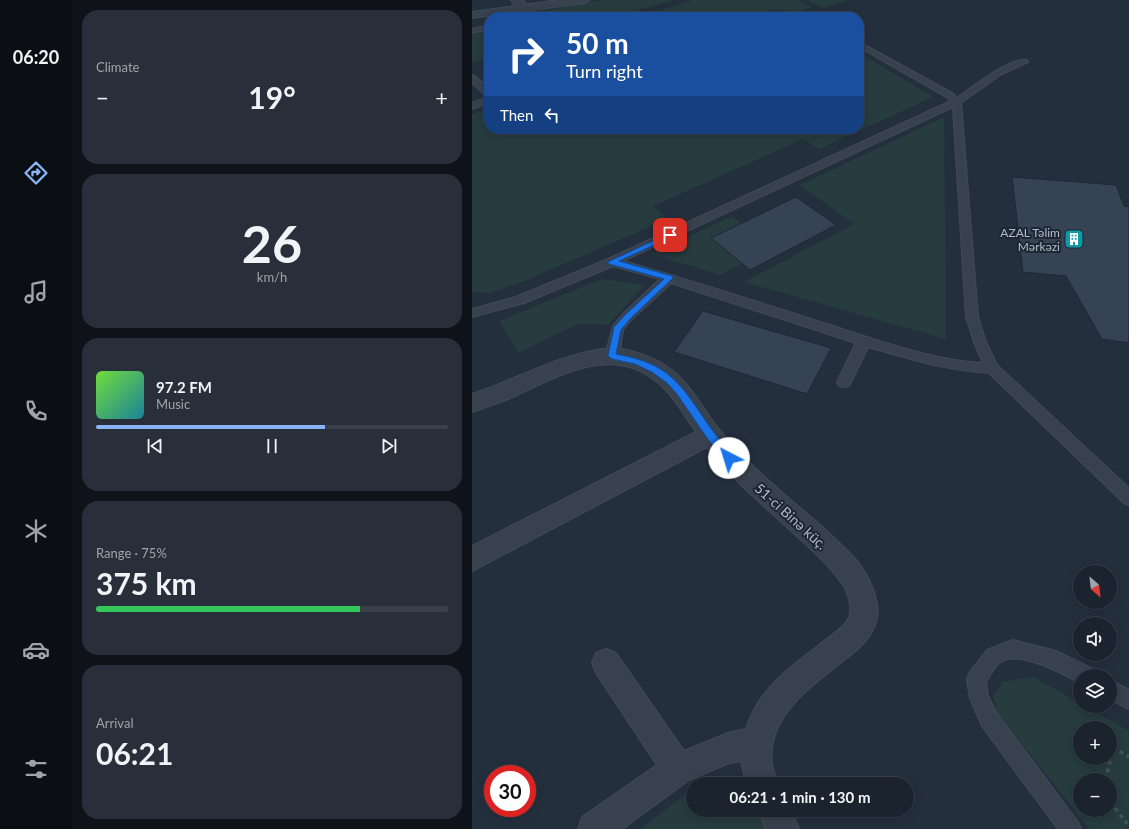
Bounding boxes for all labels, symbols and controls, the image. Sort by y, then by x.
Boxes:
text: 50 m [566,26,629,60]
icon: right [500,28,552,80]
text: 06:20 [13,46,59,68]
text: Climate [96,59,139,75]
text: Turn right [566,60,643,82]
text: 19° [248,79,296,115]
text: − [96,84,109,111]
text: + [435,84,448,111]
icon: left [541,104,563,126]
text: Then [500,106,533,124]
icon: directions [22,159,50,187]
text: 26 [242,212,302,274]
pin [653,218,687,252]
icon: arrive [659,224,681,246]
place label: AZAL Təlim Mərkəzi [1000,225,1060,254]
building icon: AZAL Təlim Mərkəzi [1063,228,1085,250]
text: km/h [257,269,287,285]
icon: music [22,278,50,306]
text: 97.2 FM [156,378,212,396]
text: Music [156,396,190,412]
icon: phone [22,397,50,425]
icon: previous [144,435,166,457]
icon: pause [261,435,283,457]
icon: next [378,435,400,457]
position arrow [708,437,750,479]
street label: 51-ci Binə küç. [751,479,831,553]
icon: climate [22,517,50,545]
text: Range · 75% [96,545,167,561]
text: 375 km [96,565,197,601]
north arrow [1073,565,1117,609]
map controls [1073,565,1117,817]
button: sound [1073,617,1117,661]
icon: car [22,636,50,664]
button: layers [1073,669,1117,713]
text: Arrival [96,715,133,731]
button: + [1073,721,1117,765]
text: 06:21 [96,735,173,771]
icon: filters [22,755,50,783]
speed limit sign: 30 [484,765,536,817]
button: − [1073,773,1117,817]
text: 06:21 · 1 min · 130 m [730,788,870,806]

